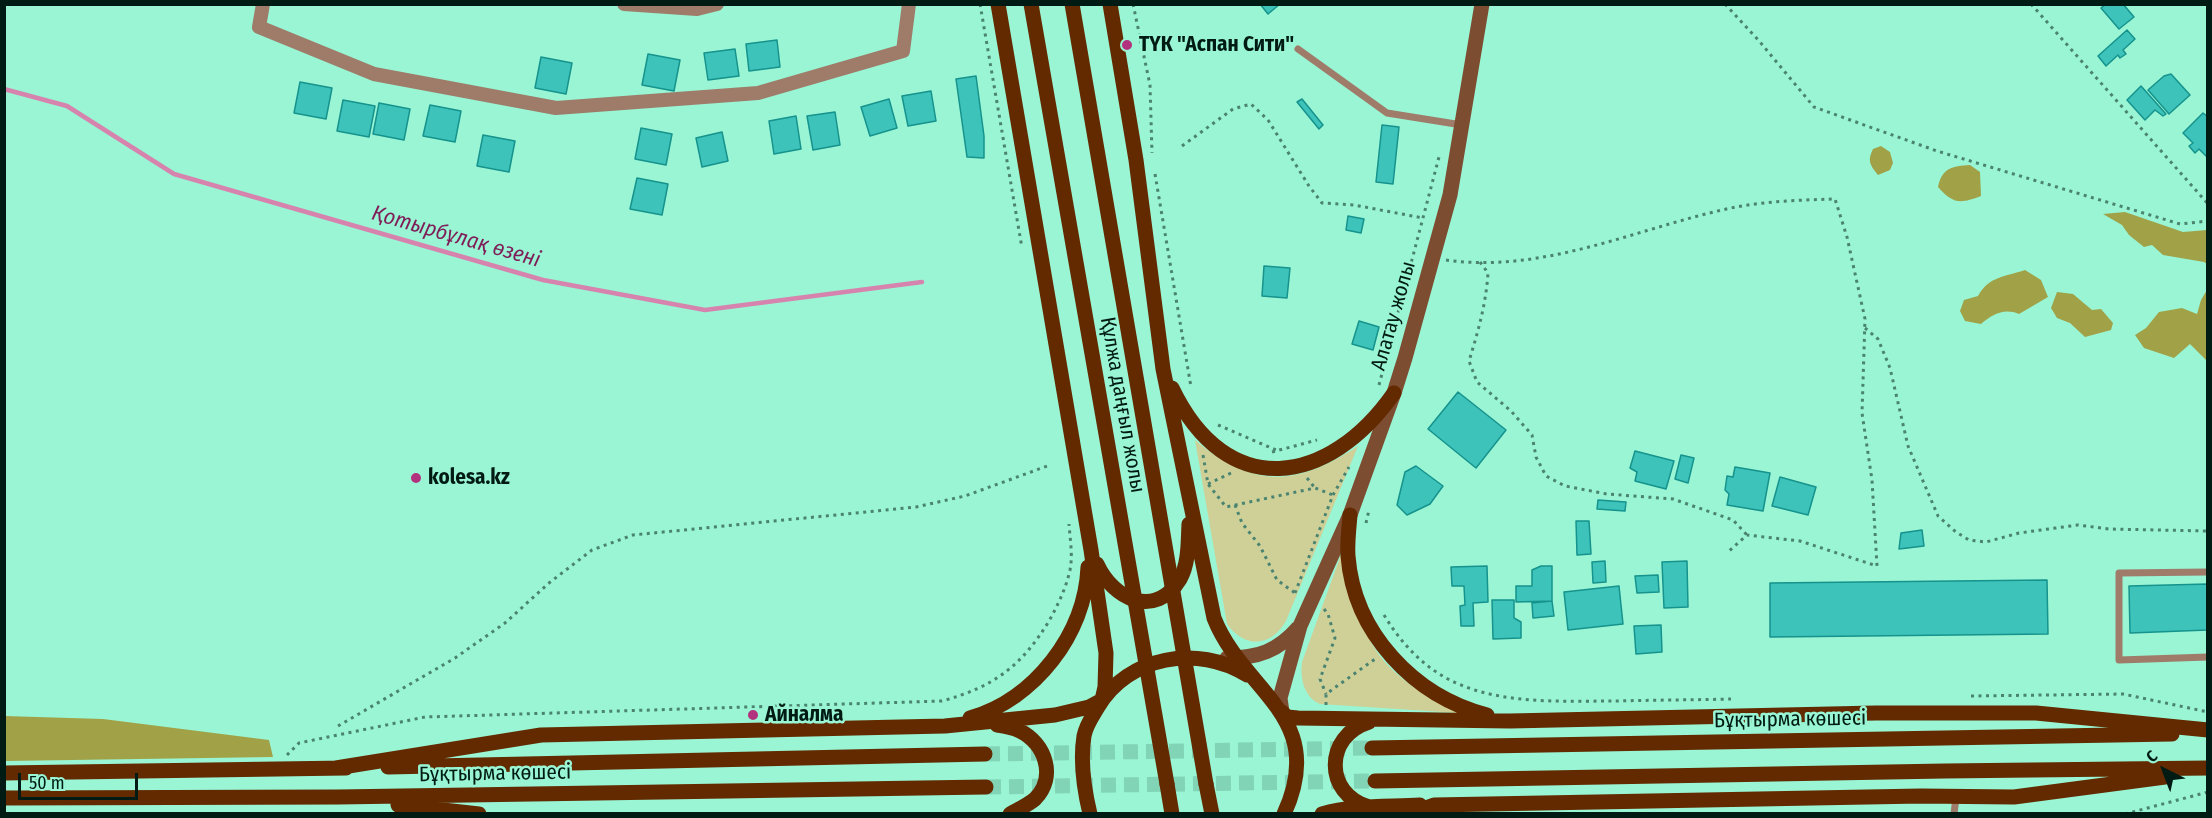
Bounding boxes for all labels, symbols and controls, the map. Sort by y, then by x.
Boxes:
place label: ТҮК "Аспан Сити" [1139,32,1294,58]
marker: ТҮК "Аспан Сити" [1120,38,1134,52]
water label: Қотырбұлақ өзені [369,200,543,274]
street label: Алатау жолы [1366,258,1422,374]
street label: Құлжа даңғыл жолы [1094,315,1150,495]
place label: kolesa.kz [428,465,510,491]
marker: kolesa.kz [409,471,423,485]
place label: Айналма [765,702,843,728]
street label: Бұқтырма көшесі [1714,706,1866,734]
marker: Айналма [746,708,760,722]
north arrow [2134,740,2194,800]
text: С [2142,746,2161,766]
street label: Бұқтырма көшесі [419,760,571,788]
scale bar [21,761,141,799]
text: 50 m [29,772,65,794]

